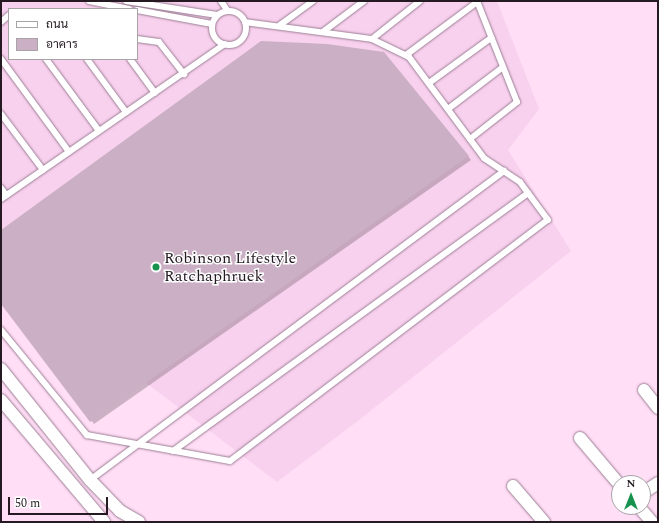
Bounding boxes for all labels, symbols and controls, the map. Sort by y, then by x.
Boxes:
legend [8,8,138,60]
text: ถนน [46,15,68,34]
text: อาคาร [46,35,78,54]
place label: Robinson Lifestyle Ratchaphruek [164,248,296,286]
marker: Robinson Lifestyle Ratchaphruek [151,262,161,272]
north arrow [611,475,651,515]
text: N [627,475,635,492]
scale bar [10,489,110,515]
text: 50 m [15,494,40,513]

